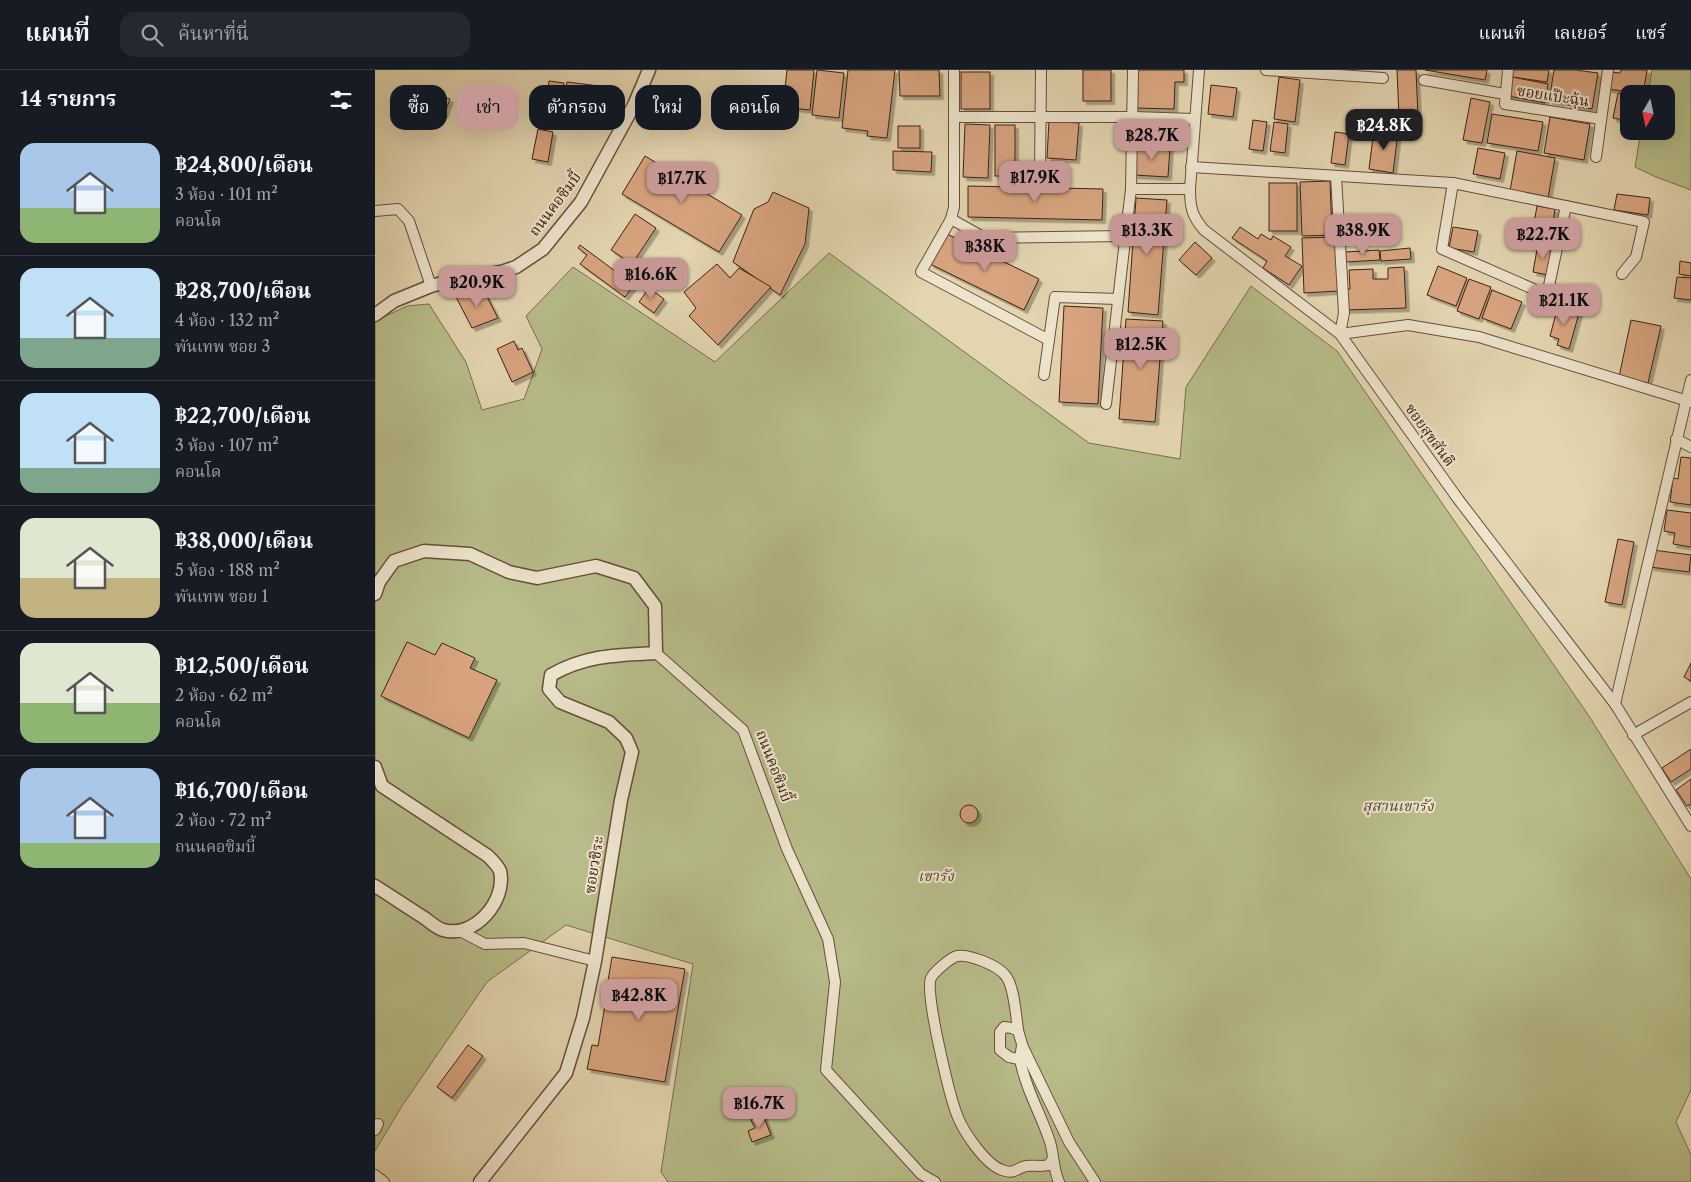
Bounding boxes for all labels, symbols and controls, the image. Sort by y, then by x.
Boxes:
search box [120,12,470,57]
text: แผนที่ [25,18,90,47]
icon: search [138,21,166,49]
text: ค้นหาที่นี่ [178,22,249,45]
text: แผนที่ [1478,22,1526,44]
text: เลเยอร์ [1554,22,1607,44]
text: แชร์ [1635,22,1666,44]
street label: ซอยแป๊ะฉุ้น [1515,80,1591,113]
chip: ซื้อ [390,85,447,130]
chip: เช่า [457,85,519,130]
chip: ตัวกรอง [529,85,625,130]
chip: ใหม่ [635,85,701,130]
chip: คอนโด [711,85,799,130]
north arrow [1620,85,1675,140]
map controls [1620,85,1675,140]
text: 14 รายการ [20,86,116,111]
icon: filters [327,86,355,114]
pin: ฿24.8K [1343,108,1425,151]
text: ฿24.8K [1357,115,1411,135]
pin: ฿28.7K [1111,118,1193,161]
text: ฿28.7K [1125,125,1179,145]
text: ฿24,800/เดือน [175,152,313,177]
pin: ฿17.9K [994,160,1076,203]
pin: ฿17.7K [641,162,723,204]
icon: home [60,163,120,223]
street label: ถนนคอซิมบี้ [523,166,586,240]
text: ฿17.9K [1010,167,1060,187]
text: ฿17.7K [658,168,706,188]
text: 3 ห้อง · 101 m² [175,184,278,204]
text: คอนโด [175,210,221,230]
pin: ฿13.3K [1106,214,1188,256]
pin: ฿38.9K [1322,214,1404,256]
pin: ฿22.7K [1502,218,1584,260]
text: ฿13.3K [1121,220,1173,240]
text: ฿38.9K [1336,220,1390,240]
text: ฿22.7K [1516,224,1570,244]
pin: ฿38K [955,230,1015,272]
text: ฿38K [965,236,1005,256]
pin: ฿16.6K [610,258,692,300]
text: ฿16.6K [625,264,677,284]
pin: ฿20.9K [436,266,518,308]
text: ฿20.9K [450,272,504,292]
text: ฿28,700/เดือน [175,278,311,303]
pin: ฿21.1K [1523,284,1605,326]
icon: home [60,288,120,348]
text: ฿21.1K [1539,290,1589,310]
text: 4 ห้อง · 132 m² [175,310,279,330]
pin: ฿12.5K [1100,328,1182,370]
text: ฿12.5K [1115,334,1167,354]
text: พันเทพ ซอย 3 [175,336,270,356]
street label: ซอยสุขสันติ [1400,400,1460,471]
text: ฿22,700/เดือน [175,403,311,428]
icon: home [60,413,120,473]
text: 3 ห้อง · 107 m² [175,435,279,455]
text: คอนโด [175,461,221,481]
text: ฿38,000/เดือน [175,528,313,553]
icon: home [60,538,120,598]
text: 5 ห้อง · 188 m² [175,560,280,580]
text: พันเทพ ซอย 1 [175,586,268,606]
text: ฿12,500/เดือน [175,653,309,678]
icon: home [60,663,120,723]
text: 2 ห้อง · 62 m² [175,685,273,705]
text: คอนโด [175,711,221,731]
street label: ถนนคอซิมบี้ [752,727,798,805]
text: ฿16,700/เดือน [175,778,308,803]
icon: home [60,788,120,848]
park label: สุสานเขารัง [1362,796,1434,816]
text: 2 ห้อง · 72 m² [175,810,272,830]
street label: ซอยวชิระ [580,835,607,895]
text: ถนนคอซิมบี้ [175,836,256,856]
park label: เขารัง [918,866,954,885]
pin: ฿42.8K [598,978,680,1021]
text: ฿42.8K [612,985,666,1005]
pin: ฿16.7K [718,1086,800,1129]
text: ฿16.7K [733,1093,785,1113]

